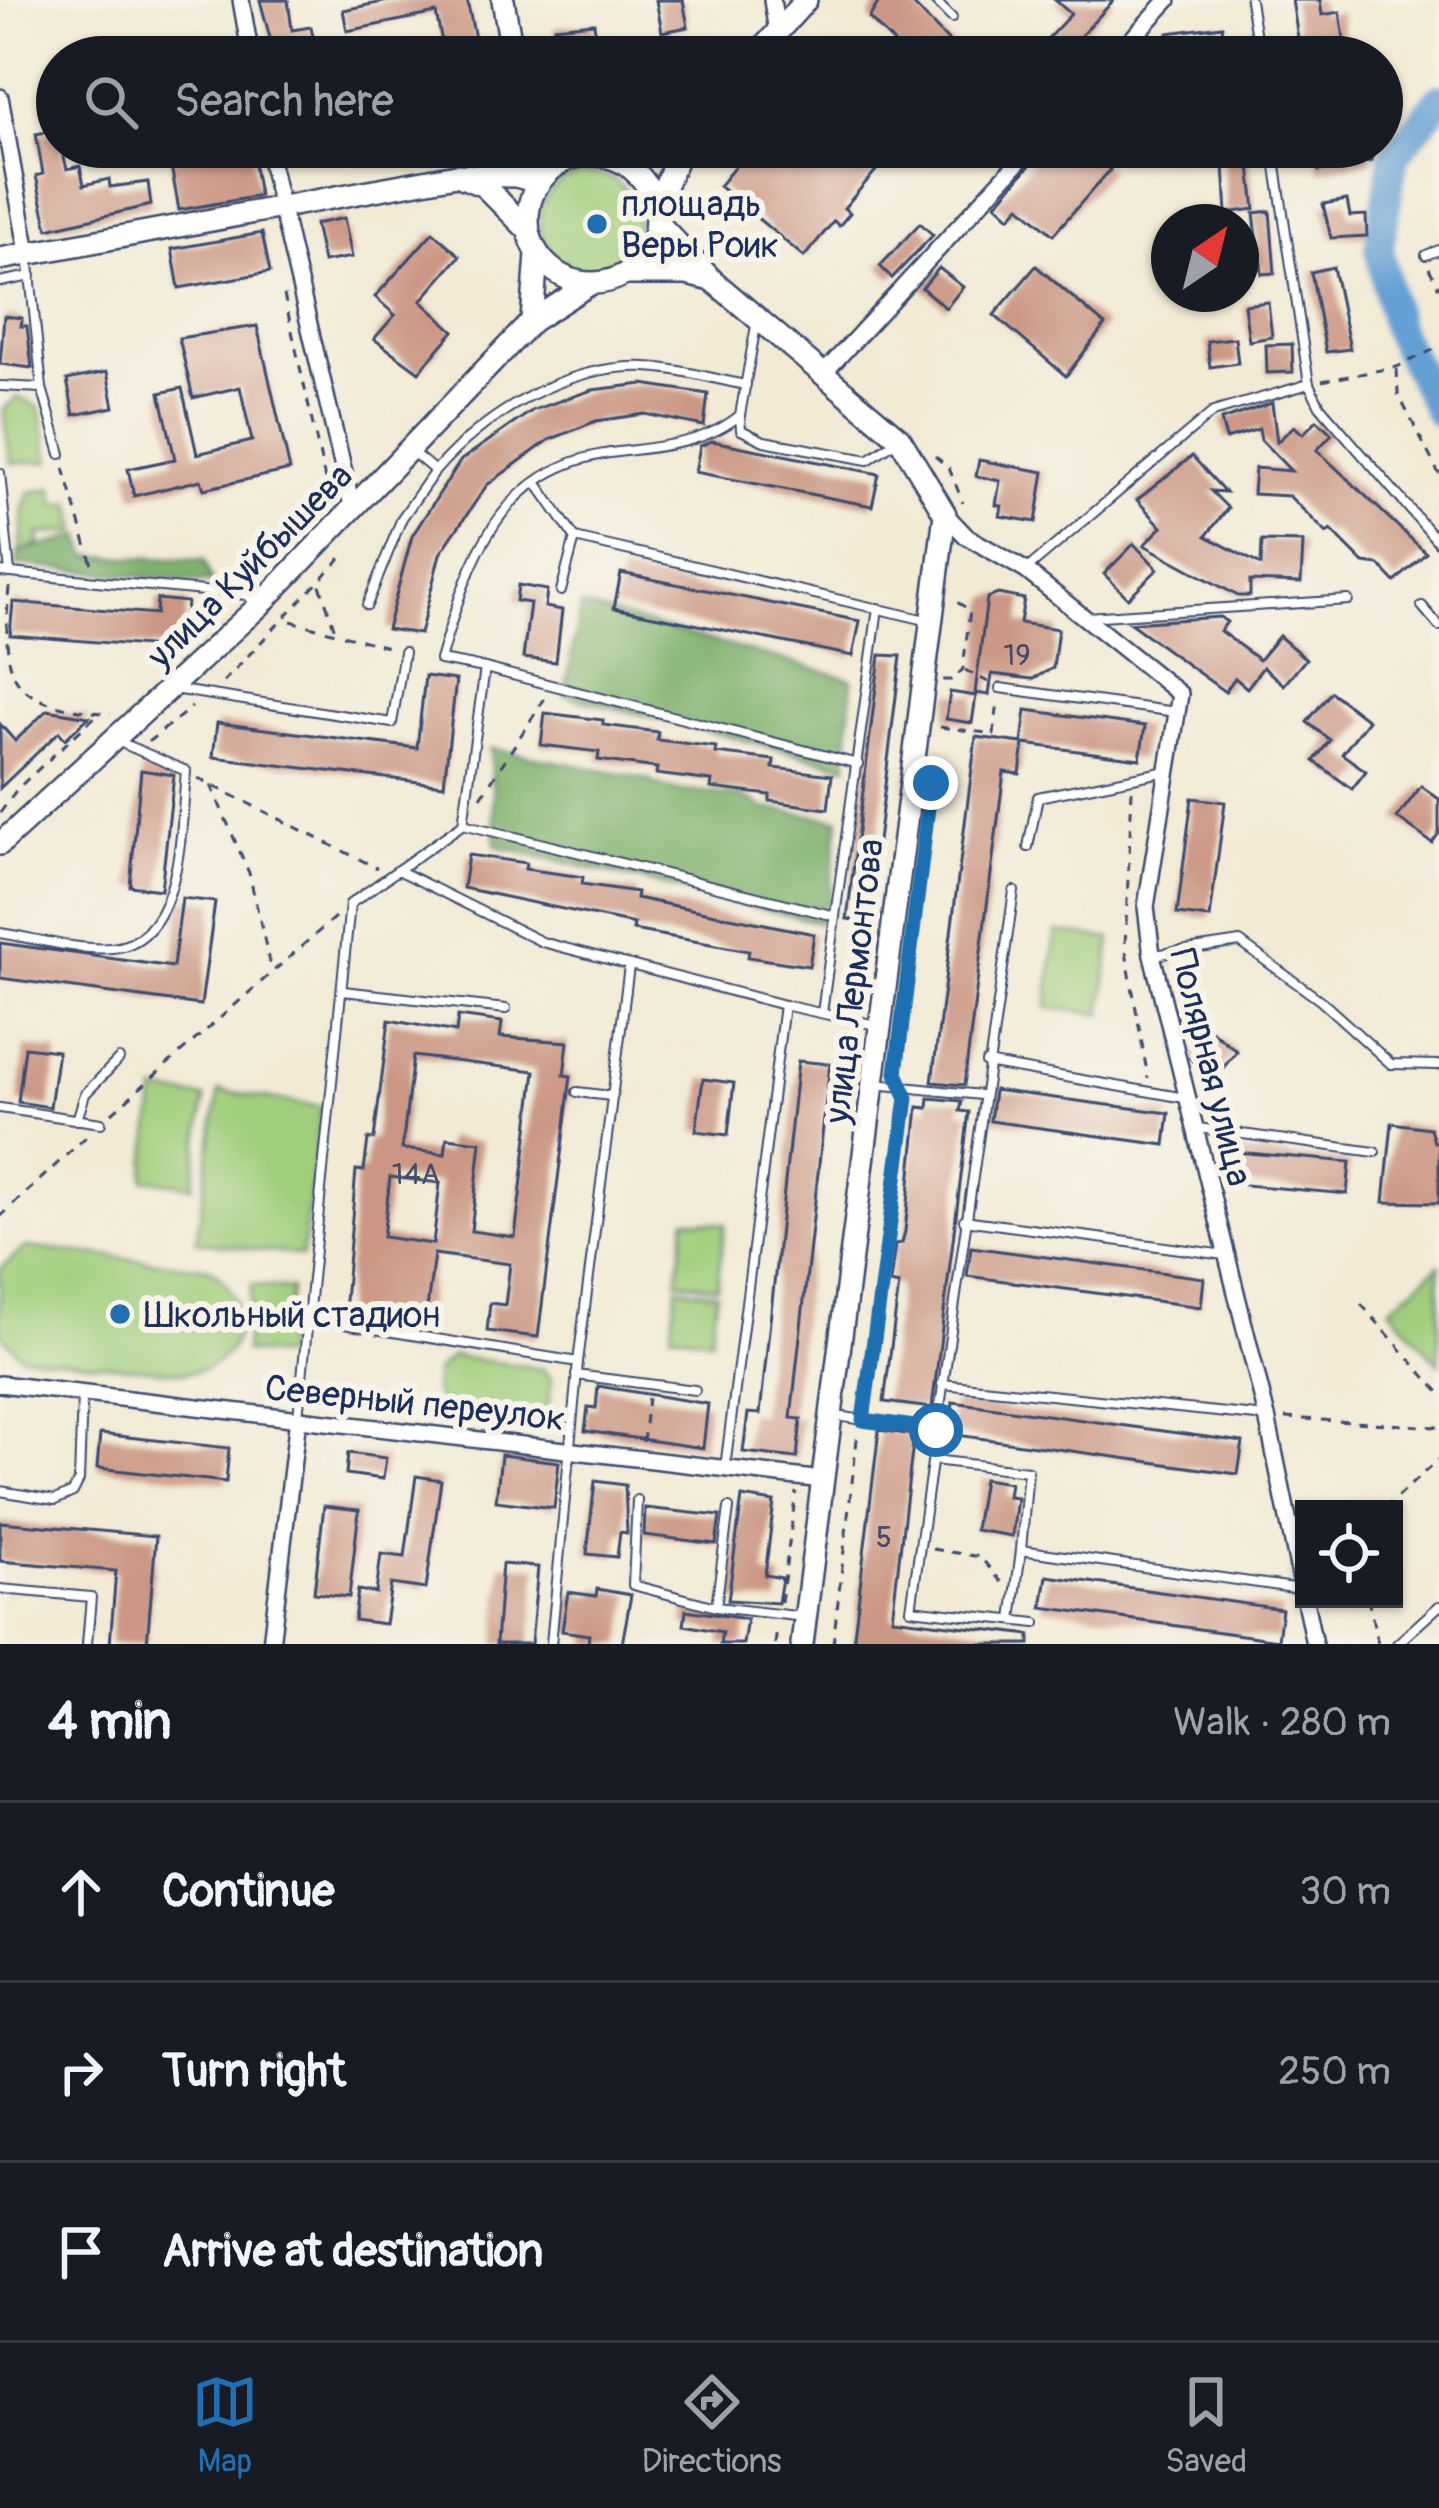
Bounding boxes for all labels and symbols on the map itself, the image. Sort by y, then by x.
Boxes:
place label: площадь Веры Роик [621,182,779,268]
north arrow [1151,204,1259,312]
marker: площадь Веры Роик [584,211,610,237]
street label: улица Куйбышева [137,454,362,679]
house number: 19 [1003,637,1031,674]
route end [904,756,958,810]
street label: улица Лермонтова [815,836,894,1127]
street label: Полярная улица [1159,944,1262,1191]
house number: 14А [392,1156,440,1193]
place label: Школьный стадион [144,1293,440,1338]
marker: Школьный стадион [107,1301,133,1327]
street label: Северный переулок [262,1365,567,1442]
route start [909,1403,963,1457]
house number: 5 [876,1519,892,1556]

